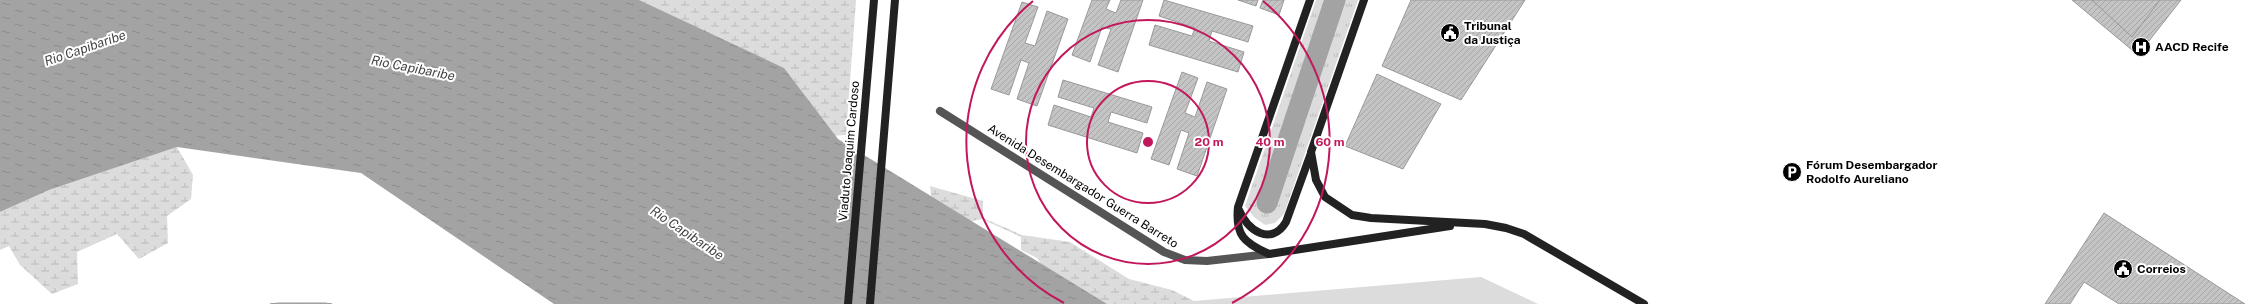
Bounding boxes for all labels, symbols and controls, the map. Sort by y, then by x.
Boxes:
place label: Tribunal da Justiça [1464,19,1521,47]
public building icon: Tribunal da Justiça [1439,22,1461,44]
water label: Rio Capibaribe [42,27,128,69]
hospital icon: AACD Recife [2130,36,2152,58]
place label: AACD Recife [2155,40,2229,54]
water label: Rio Capibaribe [370,53,456,83]
street label: Viaduto Joaquim Cardoso [836,80,862,222]
street label: Avenida Desembargador Guerra Barreto [985,121,1181,251]
centre of rings [1141,135,1155,149]
text: 20 m [1195,135,1224,149]
text: 40 m [1255,135,1285,149]
text: 60 m [1315,135,1345,149]
place label: Fórum Desembargador Rodolfo Aureliano [1806,158,1937,186]
parking icon: Fórum Desembargador Rodolfo Aureliano [1781,161,1803,183]
water label: Rio Capibaribe [648,203,726,263]
public building icon: Correios [2112,258,2134,280]
place label: Correios [2137,262,2186,276]

